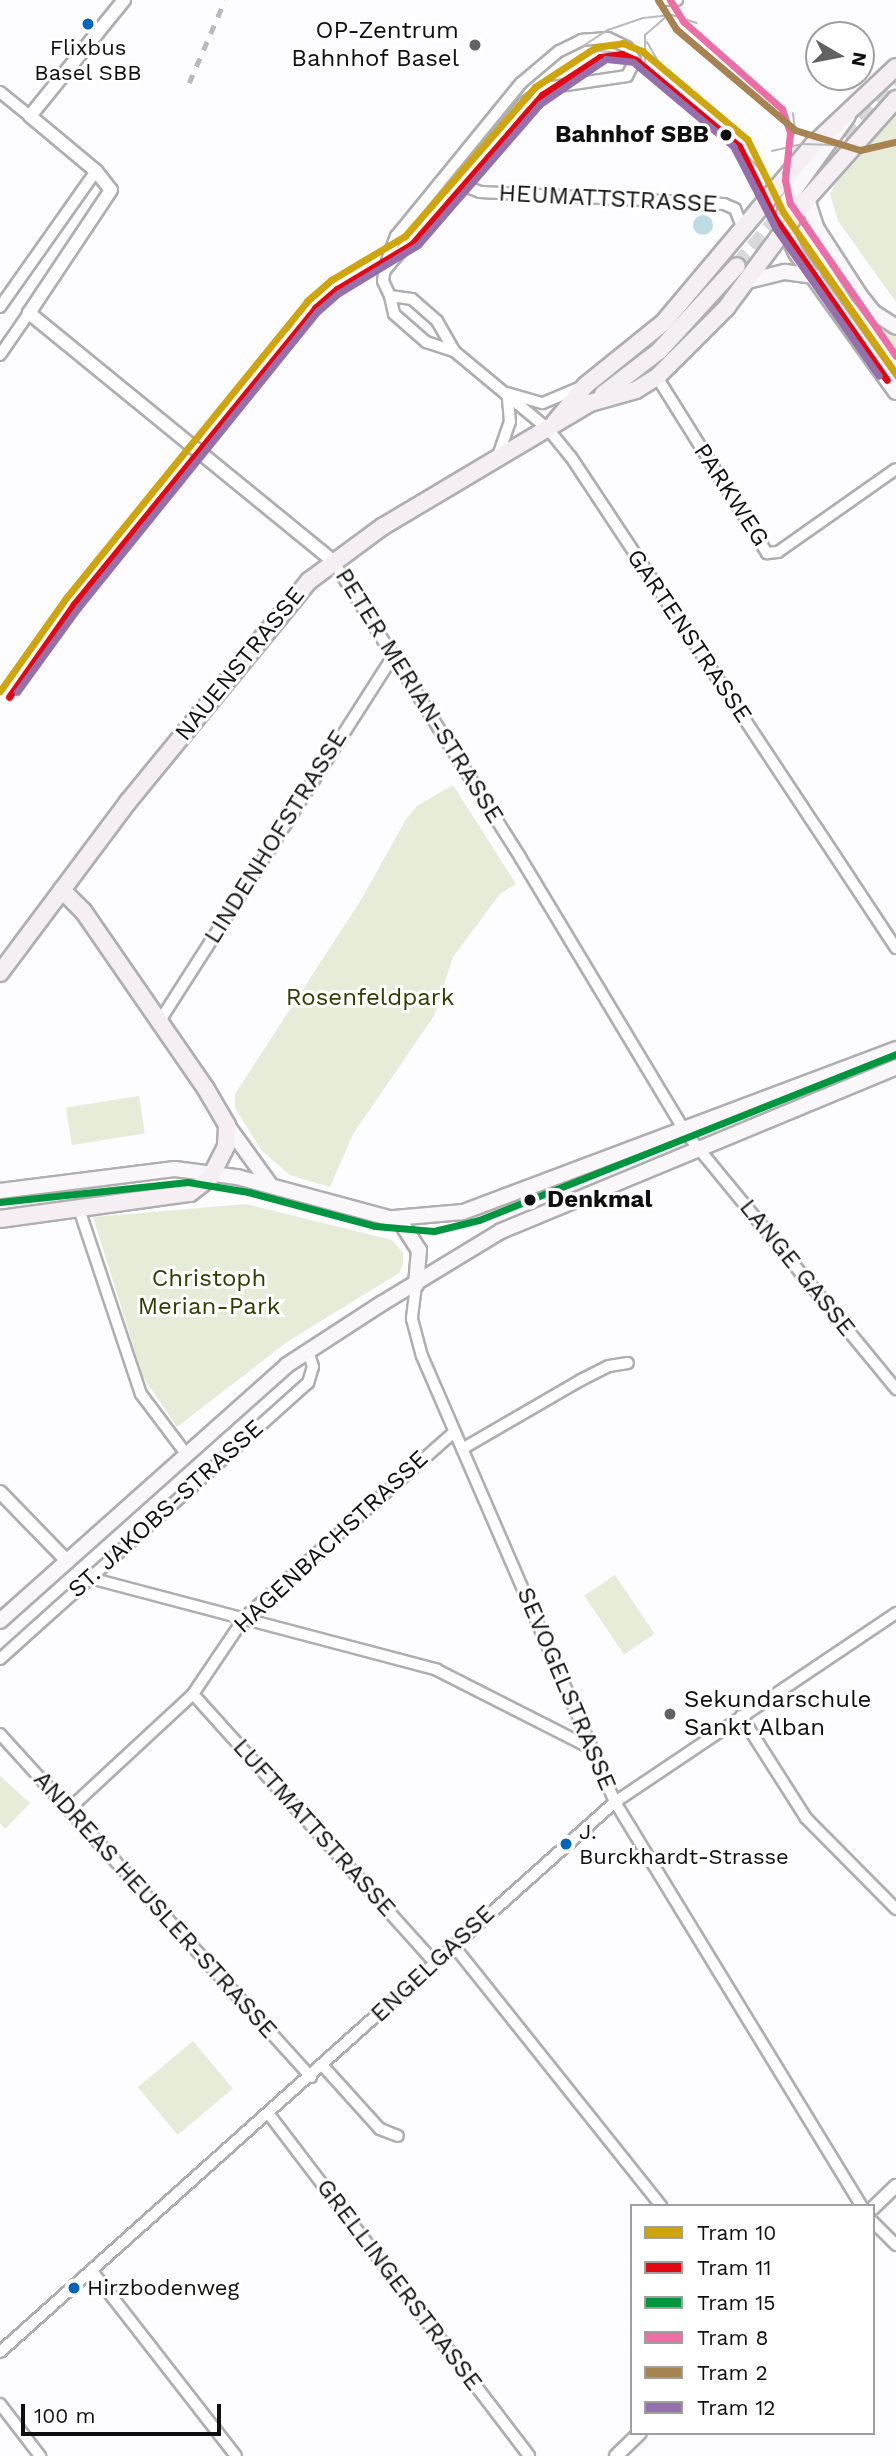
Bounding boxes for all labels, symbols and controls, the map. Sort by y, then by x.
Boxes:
marker: Flixbus Basel SBB [81,17,95,31]
place label: OP-Zentrum Bahnhof Basel [290,17,459,73]
north arrow [805,21,875,91]
place label: Flixbus Basel SBB [34,34,142,86]
marker: OP-Zentrum Bahnhof Basel [465,35,485,55]
text: N [847,50,872,68]
place label: Bahnhof SBB [555,121,709,149]
marker: Bahnhof SBB [715,124,737,146]
street label: HEUMATTSTRASSE [498,179,718,219]
street label: PARKWEG [687,438,775,552]
street label: GARTENSTRASSE [620,544,758,728]
street label: PETER MERIAN-STRASSE [329,563,509,829]
street label: NAUENSTRASSE [169,581,311,747]
street label: LINDENHOFSTRASSE [199,725,353,949]
park label: Rosenfeldpark [286,984,454,1012]
place label: Denkmal [547,1186,652,1214]
marker: Denkmal [519,1189,541,1211]
street label: LANGE GASSE [733,1194,861,1342]
park label: Christoph Merian-Park [138,1265,280,1321]
street label: ST. JAKOBS-STRASSE [62,1414,270,1604]
street label: HAGENBACHSTRASSE [228,1445,434,1639]
street label: SEVOGELSTRASSE [510,1583,622,1795]
place label: Sekundarschule Sankt Alban [684,1686,871,1742]
marker: Sekundarschule Sankt Alban [662,1706,678,1722]
street label: LUFTMATTSTRASSE [227,1733,401,1923]
street label: ANDREAS HEUSLER-STRASSE [27,1765,283,2045]
place label: J. Burckhardt-Strasse [579,1818,789,1870]
marker: J. Burckhardt-Strasse [559,1837,573,1851]
street label: ENGELGASSE [365,1899,501,2029]
street label: GRELLINGERSTRASSE [310,2173,488,2397]
legend [630,2204,875,2435]
text: Tram 10 [697,2220,776,2245]
text: Tram 11 [697,2255,772,2280]
place label: Hirzbodenweg [87,2275,239,2301]
marker: Hirzbodenweg [67,2281,81,2295]
text: Tram 15 [697,2290,776,2315]
text: Tram 8 [697,2325,769,2350]
text: Tram 2 [697,2360,768,2385]
scale bar [24,2390,224,2434]
text: Tram 12 [697,2395,776,2420]
text: 100 m [34,2403,96,2428]

